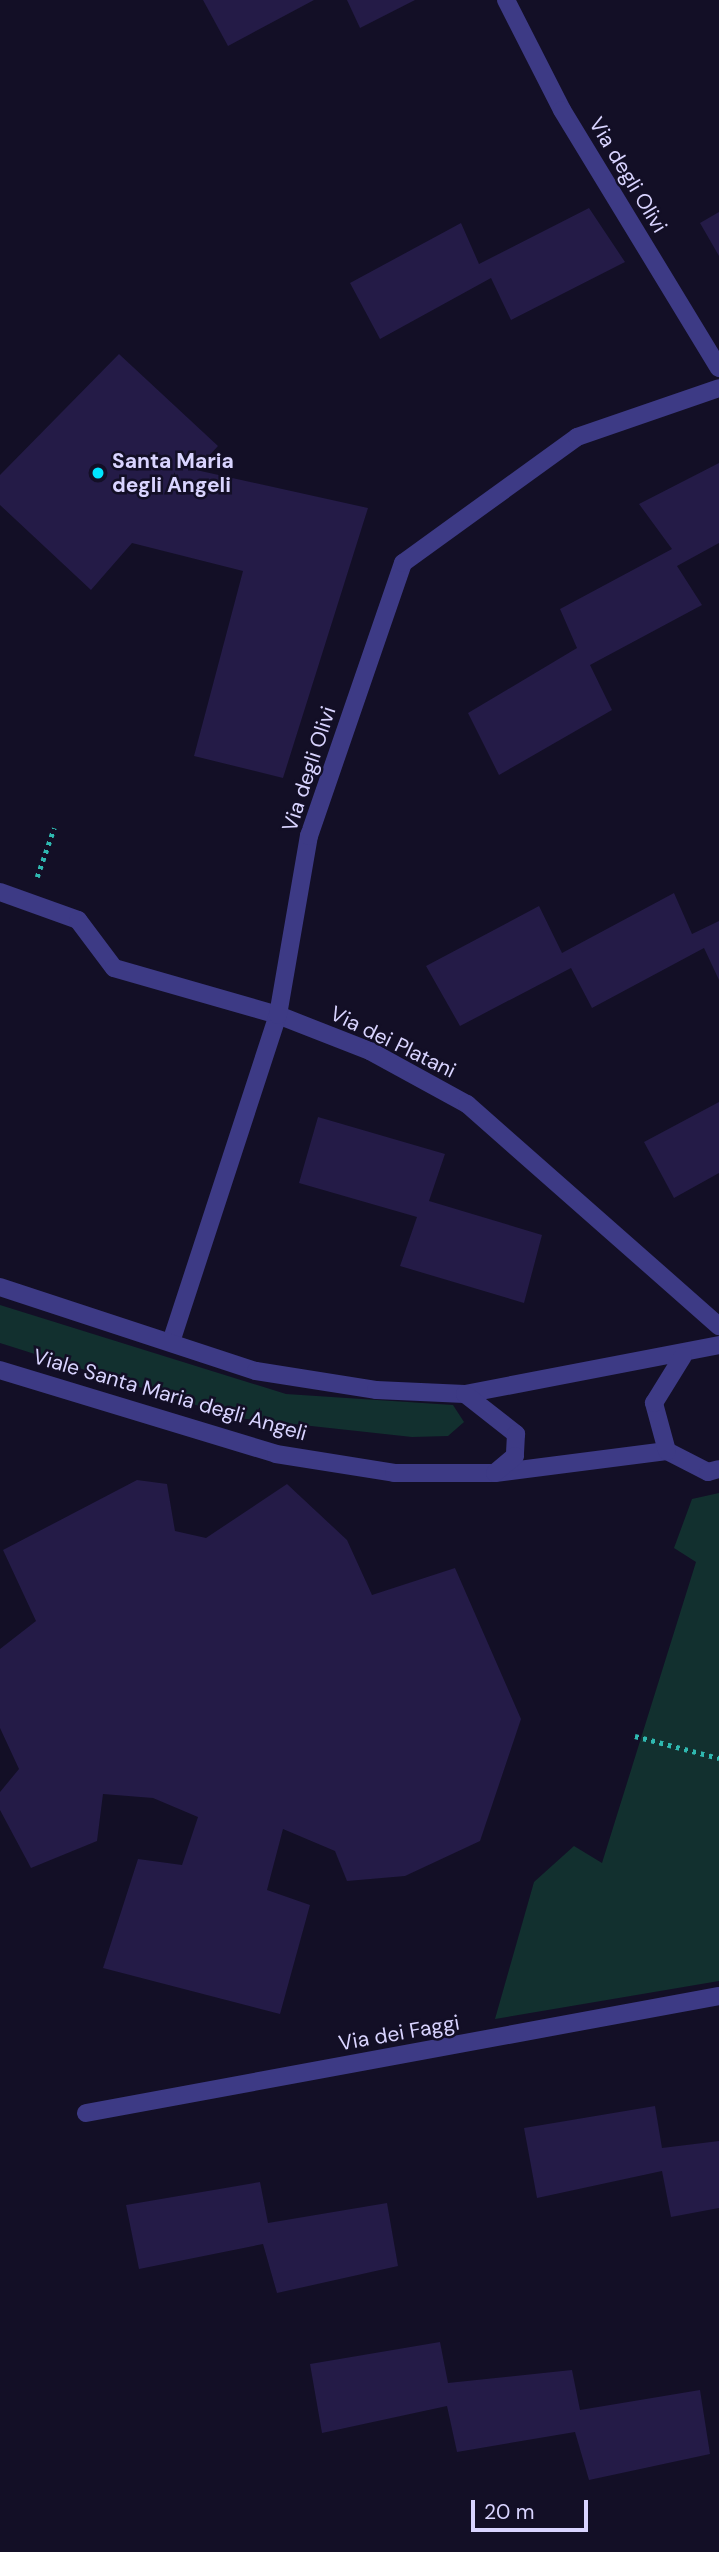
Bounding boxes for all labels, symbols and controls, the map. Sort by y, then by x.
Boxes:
street label: Via degli Olivi [584,113,672,237]
place label: Santa Maria degli Angeli [112,448,234,498]
marker: Santa Maria degli Angeli [90,465,106,481]
street label: Via degli Olivi [277,703,341,835]
street label: Via dei Platani [326,1001,460,1083]
street label: Viale Santa Maria degli Angeli [30,1344,310,1446]
street label: Via dei Faggi [337,2010,461,2056]
scale bar [474,2486,591,2530]
text: 20 m [484,2498,535,2526]

